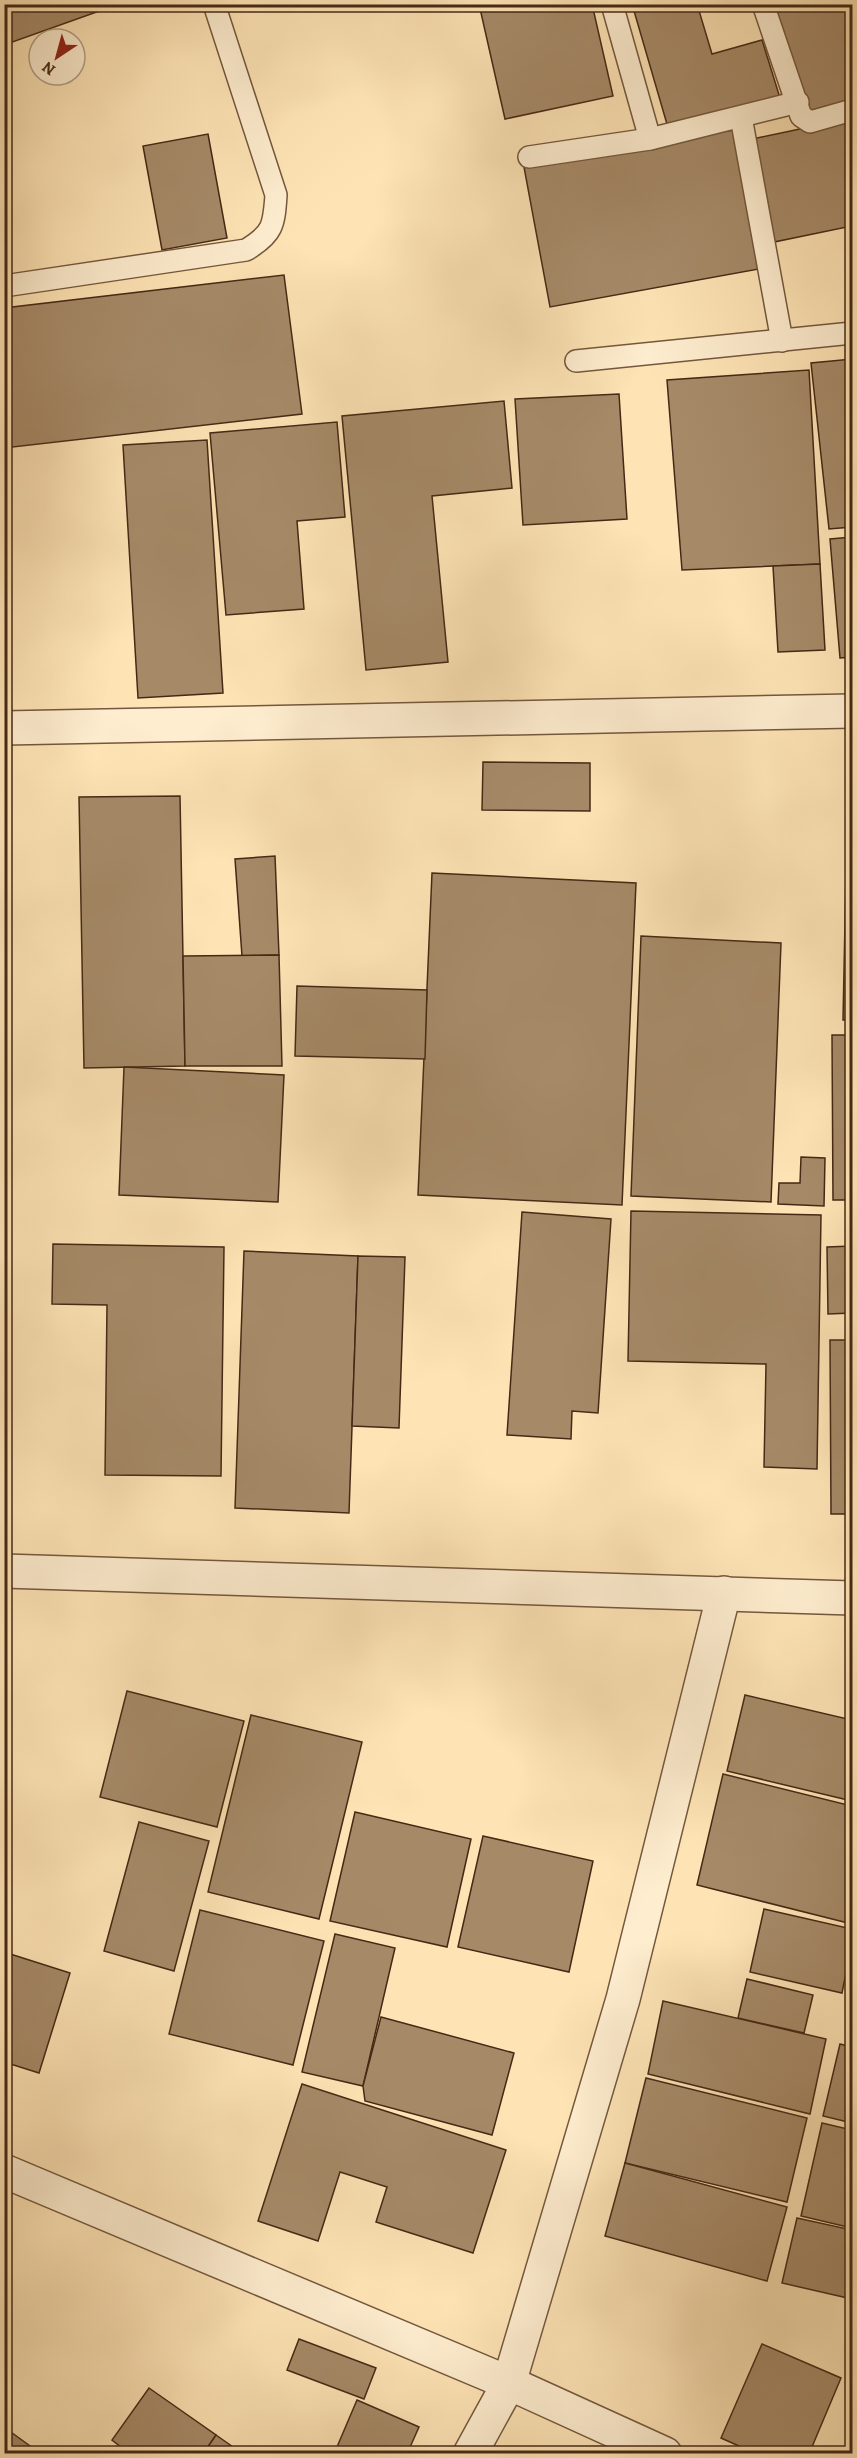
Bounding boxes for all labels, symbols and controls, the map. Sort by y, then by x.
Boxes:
north arrow [27,27,87,87]
text: N [37,56,60,81]

